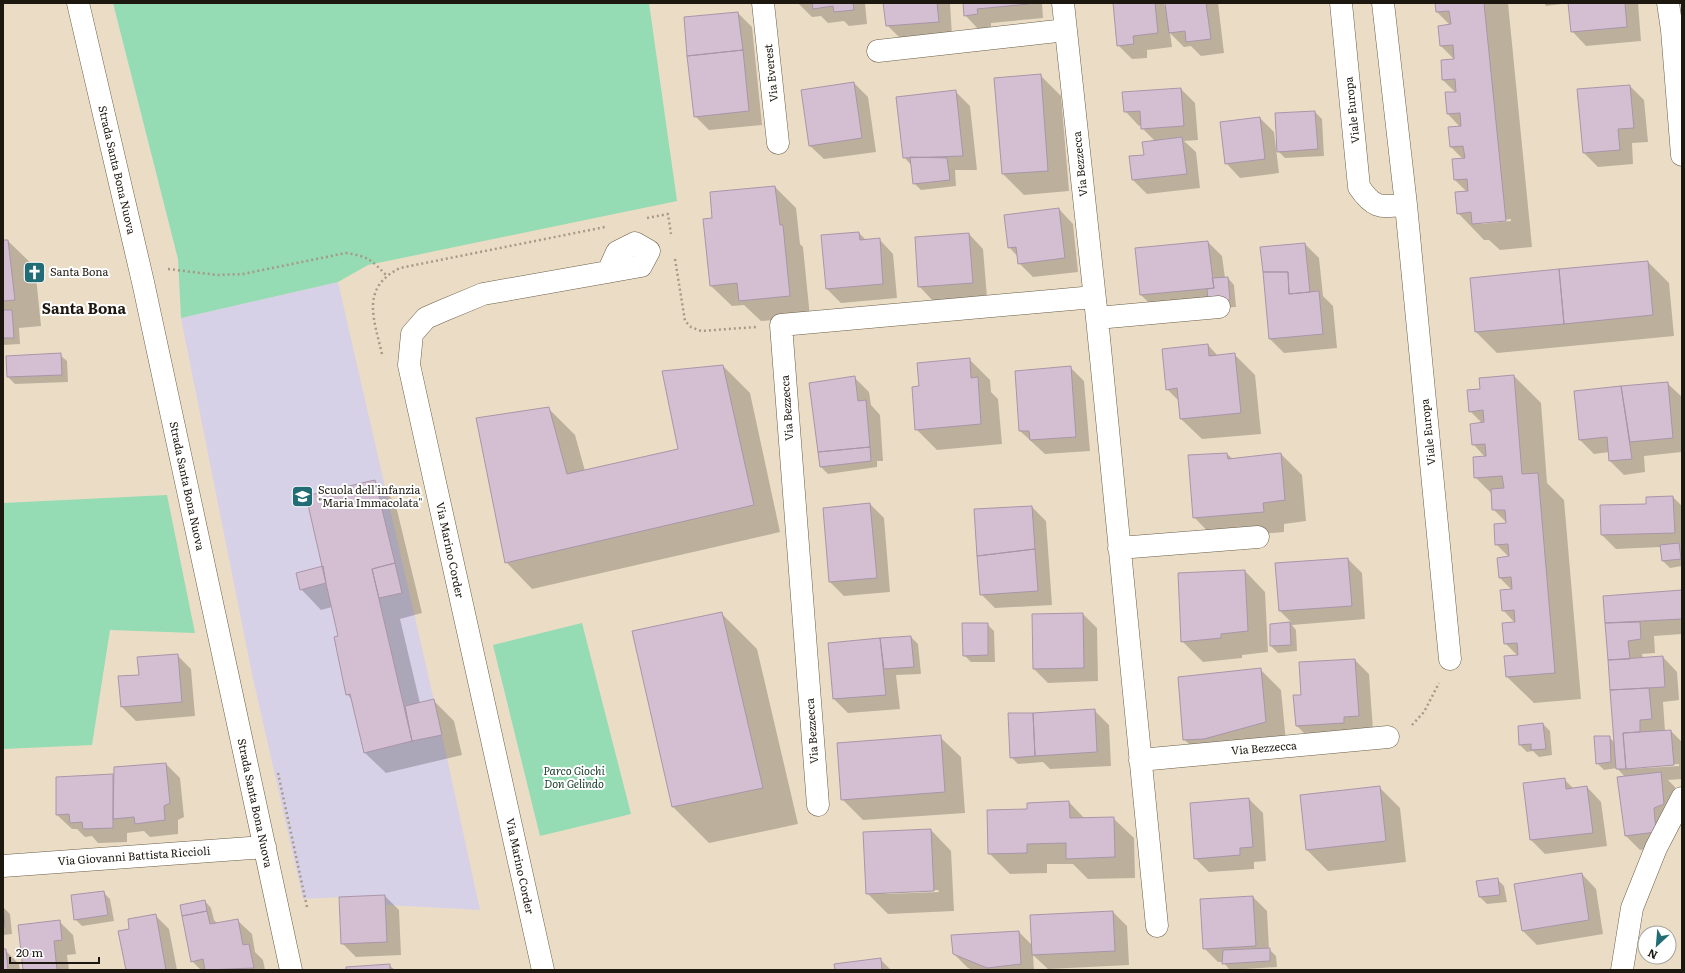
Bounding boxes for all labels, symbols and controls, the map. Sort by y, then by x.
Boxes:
street label: Via Everest [759,43,781,103]
street label: Viale Europa [1340,76,1362,144]
street label: Strada Santa Bona Nuova [95,104,141,236]
street label: Via Bezzecca [1068,130,1090,198]
church icon: Santa Bona [22,259,48,285]
place label: Santa Bona [50,263,109,279]
district label: Santa Bona [42,296,127,319]
street label: Via Bezzecca [776,375,796,442]
street label: Viale Europa [1416,398,1438,466]
street label: Strada Santa Bona Nuova [166,420,209,552]
place label: Scuola dell'infanzia "Maria Immacolata" [318,481,422,510]
school or university icon: Scuola dell'infanzia "Maria Immacolata" [289,483,315,509]
street label: Via Marino Corder [433,500,469,600]
street label: Via Bezzecca [801,698,821,765]
street label: Via Bezzecca [1230,736,1298,758]
street label: Strada Santa Bona Nuova [234,737,277,869]
park label: Parco Giochi Don Gelindo [543,762,605,791]
street label: Via Marino Corder [503,816,539,916]
street label: Via Giovanni Battista Riccioli [57,842,211,868]
north arrow [1637,925,1677,965]
scale bar [10,939,99,965]
text: 20 m [16,943,43,961]
text: N [1645,946,1660,964]

